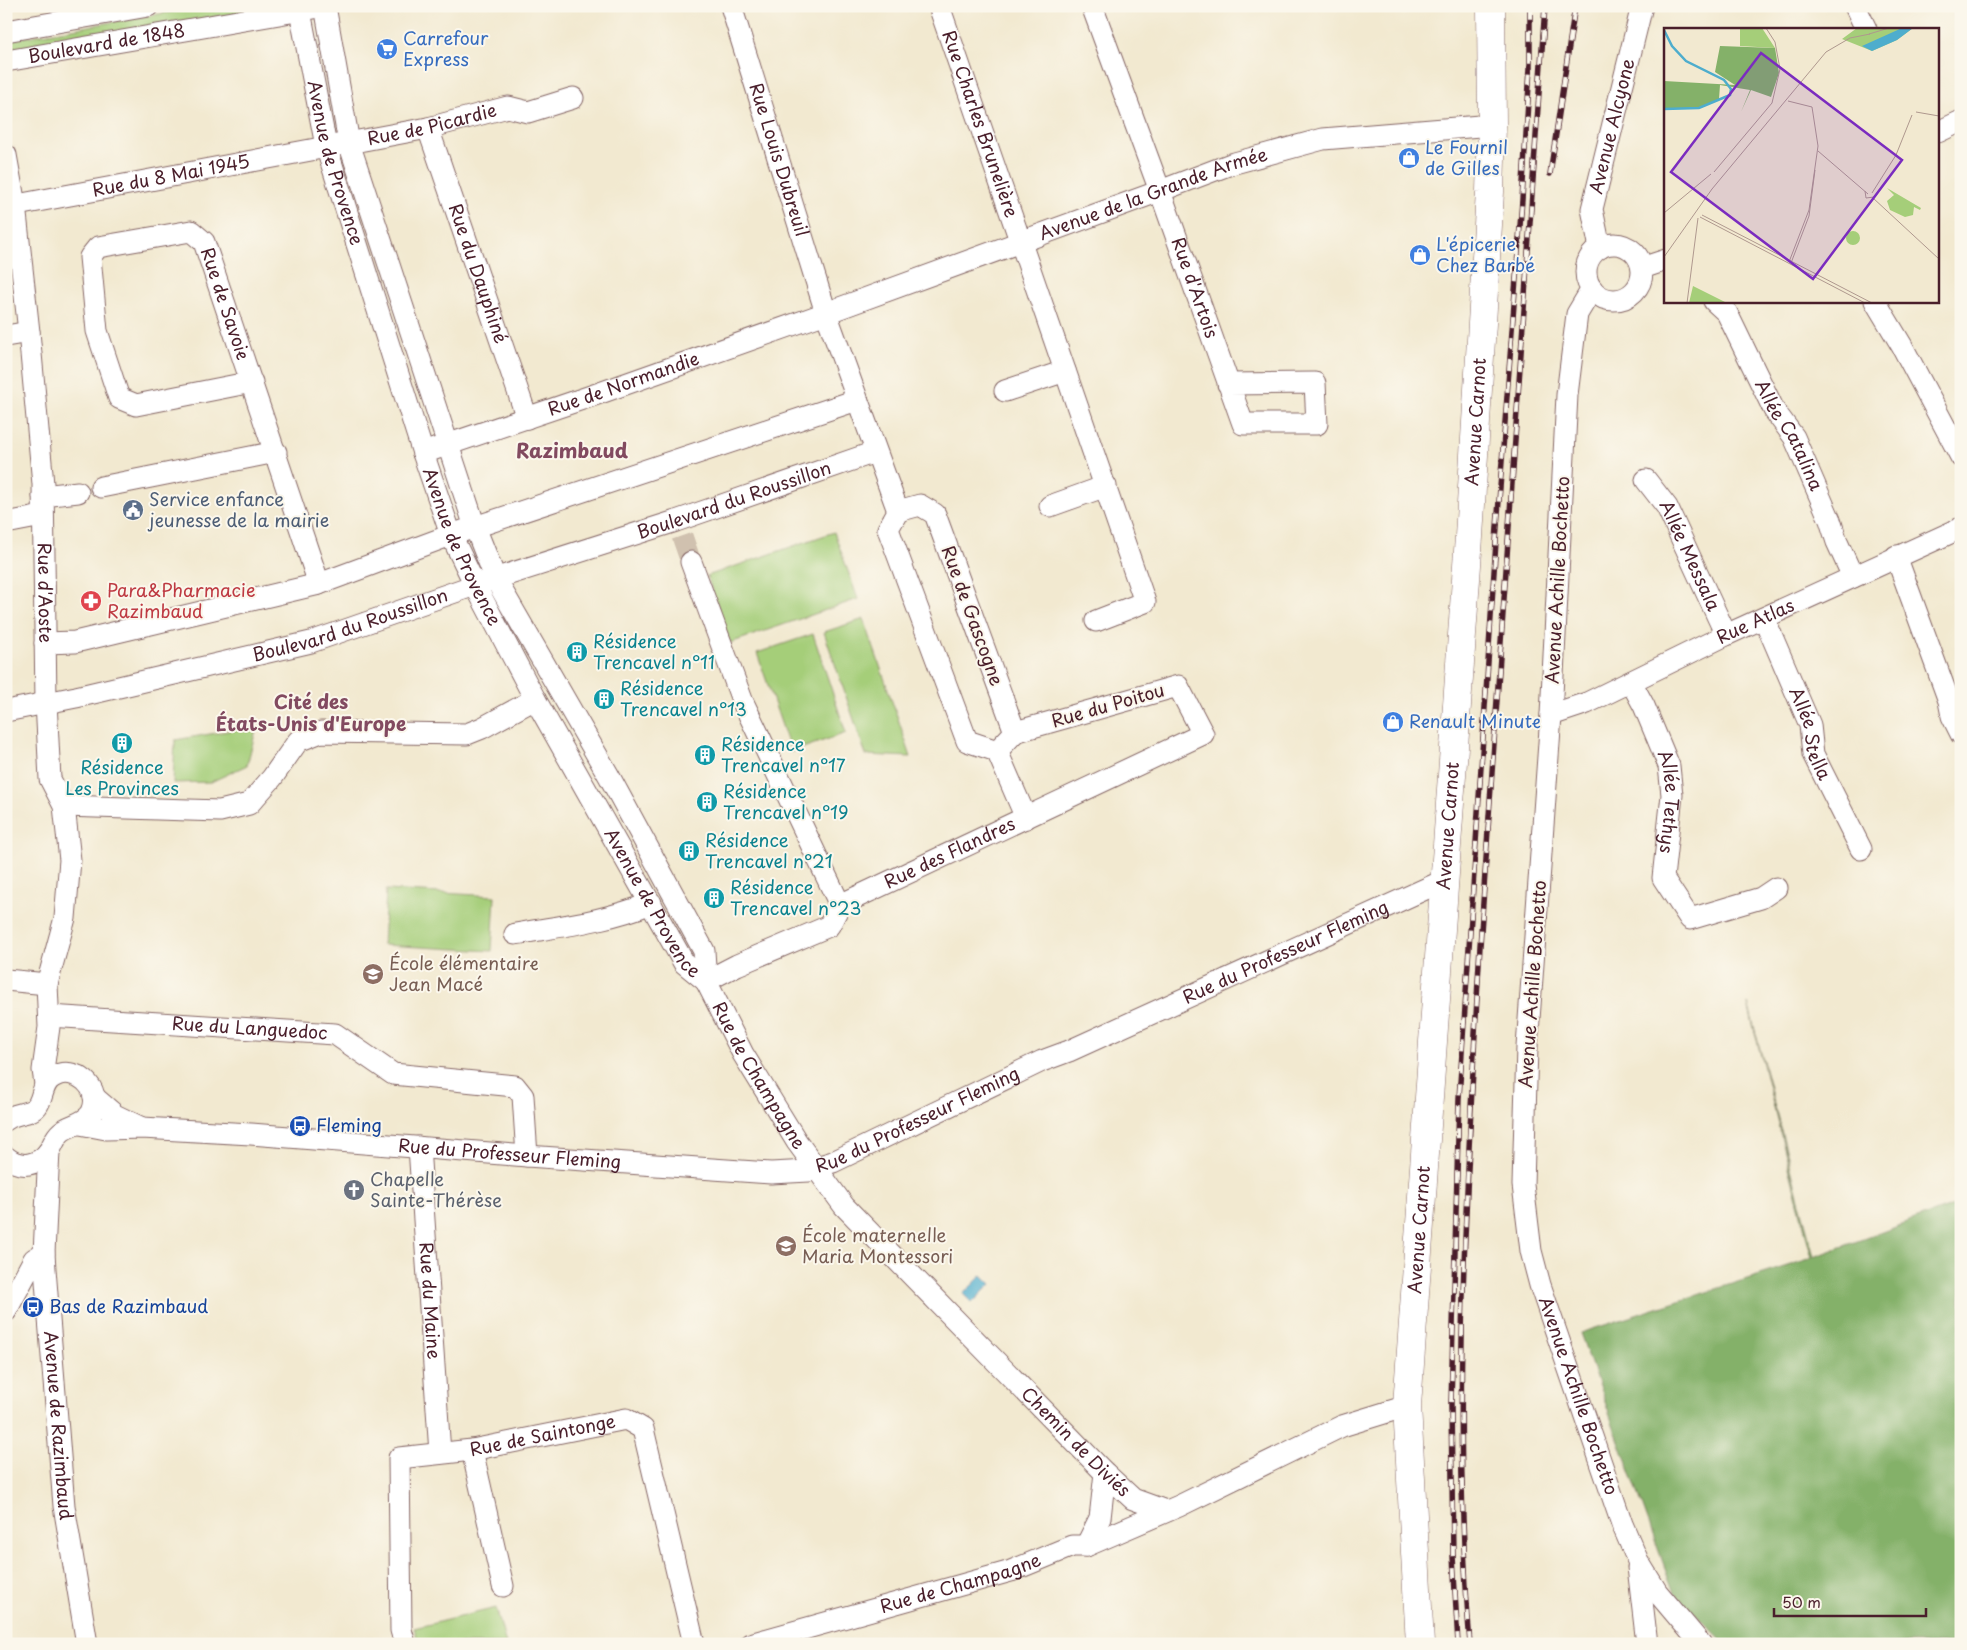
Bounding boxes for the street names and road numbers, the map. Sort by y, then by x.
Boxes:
street label: Boulevard de 1848 [26,15,187,69]
street label: Rue Charles Brunelière [936,26,1026,221]
street label: Avenue Alcyone [1581,55,1641,196]
street label: Avenue de Provence [302,78,372,248]
street label: Rue Louis Dubreuil [744,79,816,239]
street label: Rue de Picardie [365,96,499,151]
street label: Avenue de la Grande Armée [1035,140,1270,246]
street label: Rue du 8 Mai 1945 [90,147,252,203]
street label: Rue du Dauphiné [443,200,516,347]
street label: Rue d'Artois [1166,233,1226,342]
street label: Rue de Savoie [195,244,258,363]
street label: Rue de Normandie [544,344,703,422]
street label: Avenue Carnot [1457,357,1492,487]
street label: Allée Catalina [1749,375,1831,495]
street label: Boulevard du Roussillon [633,453,834,545]
street label: Avenue de Provence [417,464,509,630]
street label: Avenue Achille Bochetto [1538,475,1575,684]
street label: Allée Messala [1654,495,1728,616]
street label: Rue d'Aoste [32,542,60,643]
street label: Rue de Gascogne [936,542,1011,689]
street label: Boulevard du Roussillon [250,581,451,667]
street label: Rue Atlas [1711,591,1798,650]
street label: Rue du Poitou [1048,676,1167,734]
street label: Allée Stella [1783,682,1839,785]
street label: Allée Tethys [1652,745,1687,855]
street label: Avenue Carnot [1429,761,1465,891]
street label: Rue des Flandres [879,809,1019,894]
street label: Avenue de Provence [599,823,707,983]
street label: Avenue Achille Bochetto [1511,879,1552,1089]
street label: Rue du Professeur Fleming [1178,893,1392,1010]
street label: Rue de Champagne [707,996,813,1154]
street label: Rue du Languedoc [171,1009,328,1046]
street label: Rue du Professeur Fleming [812,1059,1023,1179]
street label: Rue du Professeur Fleming [397,1131,622,1175]
street label: Avenue Carnot [1400,1165,1436,1295]
street label: Rue du Maine [414,1241,449,1360]
street label: Avenue Achille Bochetto [1533,1293,1626,1498]
street label: Avenue de Razimbaud [38,1330,81,1522]
street label: Chemin de Diviés [1016,1380,1137,1502]
street label: Rue de Saintonge [467,1406,618,1462]
street label: Rue de Champagne [877,1545,1045,1619]

